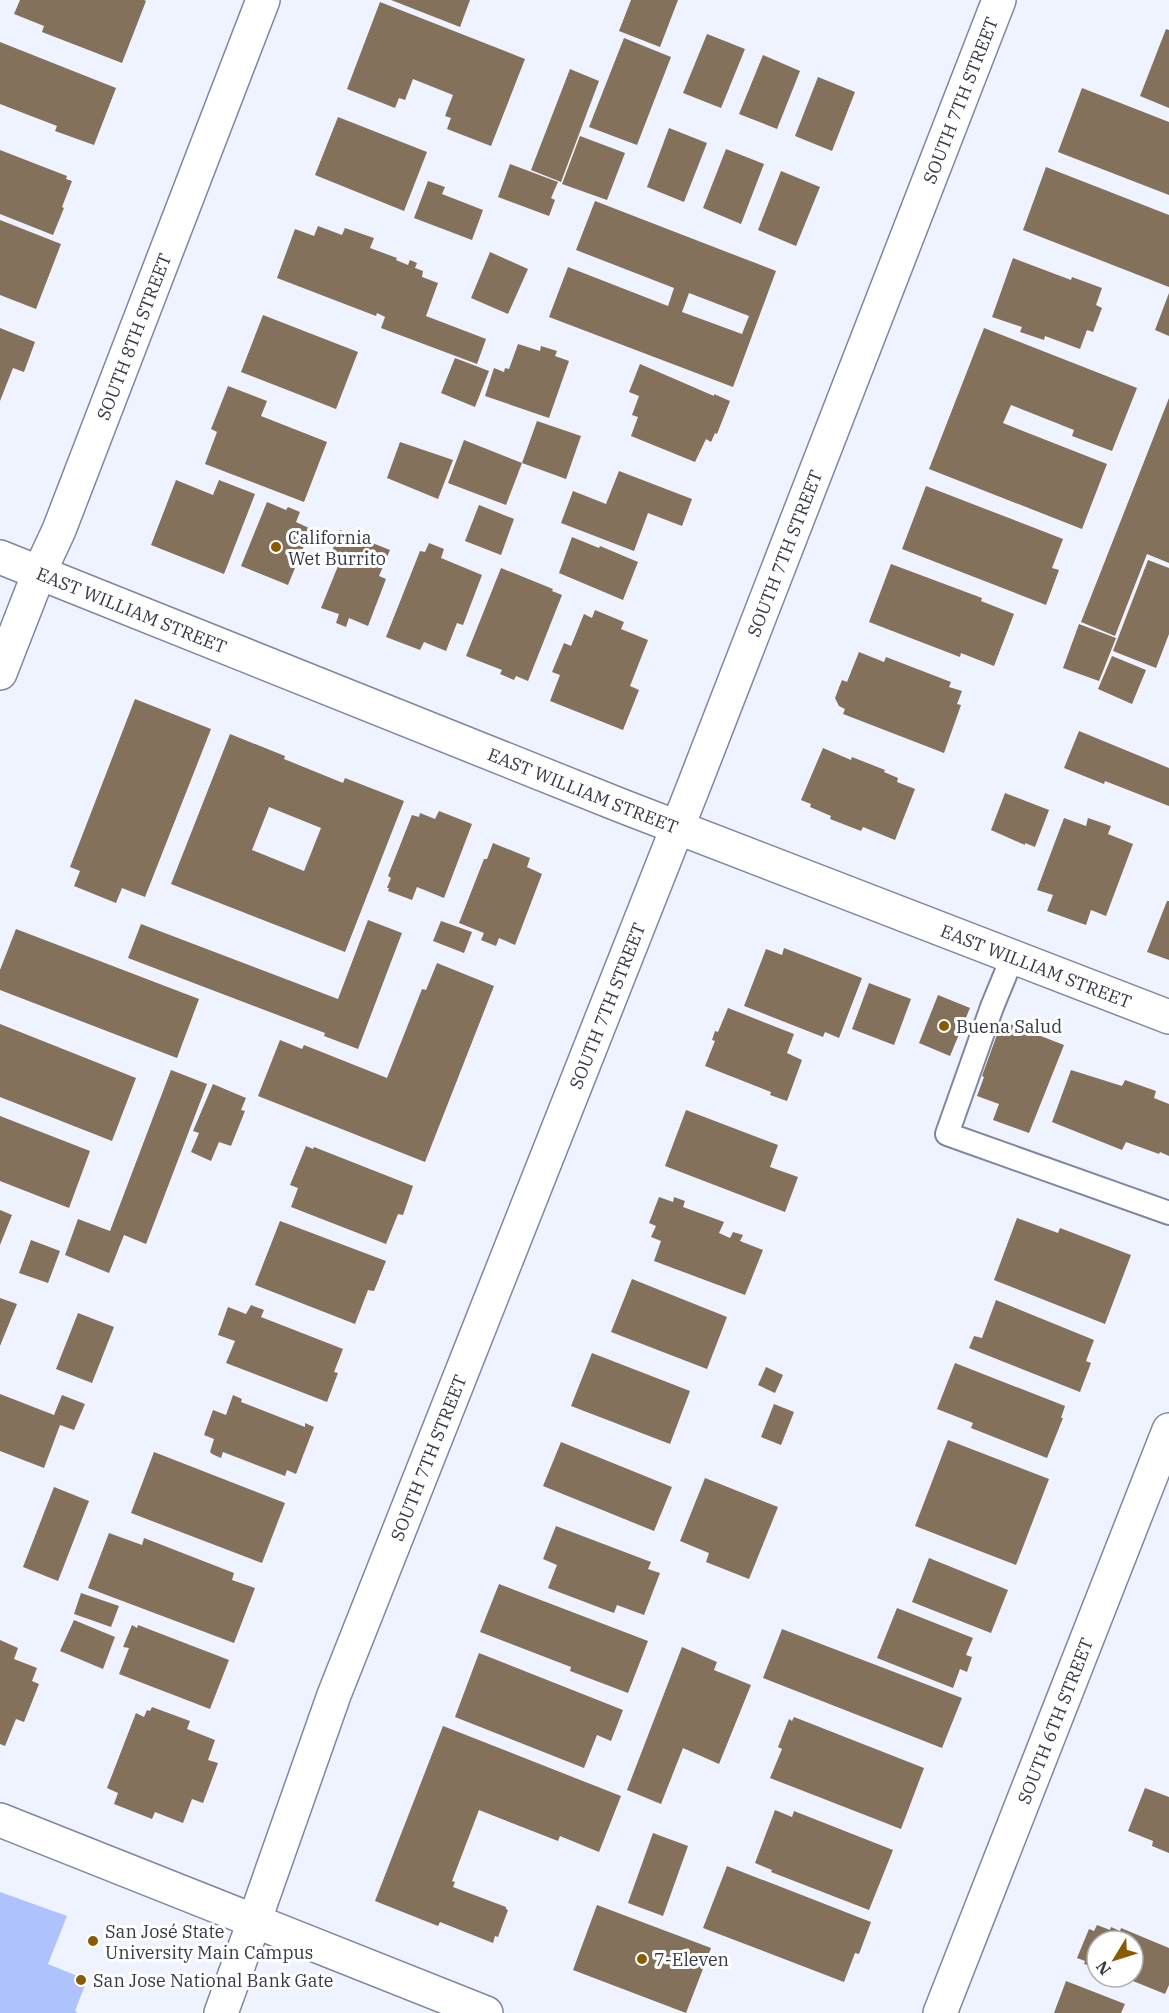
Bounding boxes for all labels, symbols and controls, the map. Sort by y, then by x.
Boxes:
street label: SOUTH 7TH STREET [917,13,1003,187]
street label: SOUTH 8TH STREET [91,250,176,423]
street label: SOUTH 7TH STREET [741,466,827,640]
place label: California Wet Burrito [288,526,386,570]
marker: California Wet Burrito [269,540,283,554]
street label: EAST WILLIAM STREET [33,561,230,658]
street label: EAST WILLIAM STREET [485,742,682,838]
street label: SOUTH 7TH STREET [564,919,650,1092]
street label: EAST WILLIAM STREET [938,919,1135,1013]
place label: Buena Salud [956,1015,1062,1038]
marker: Buena Salud [937,1019,951,1033]
street label: SOUTH 7TH STREET [385,1371,471,1544]
street label: SOUTH 6TH STREET [1012,1634,1098,1807]
place label: San José State University Main Campus [105,1920,313,1964]
north arrow [1085,1929,1145,1989]
marker: San José State University Main Campus [86,1934,100,1948]
place label: 7-Eleven [654,1948,729,1971]
marker: 7-Eleven [635,1952,649,1966]
text: N [1091,1957,1115,1979]
place label: San Jose National Bank Gate [93,1969,333,1992]
marker: San Jose National Bank Gate [74,1973,88,1987]

